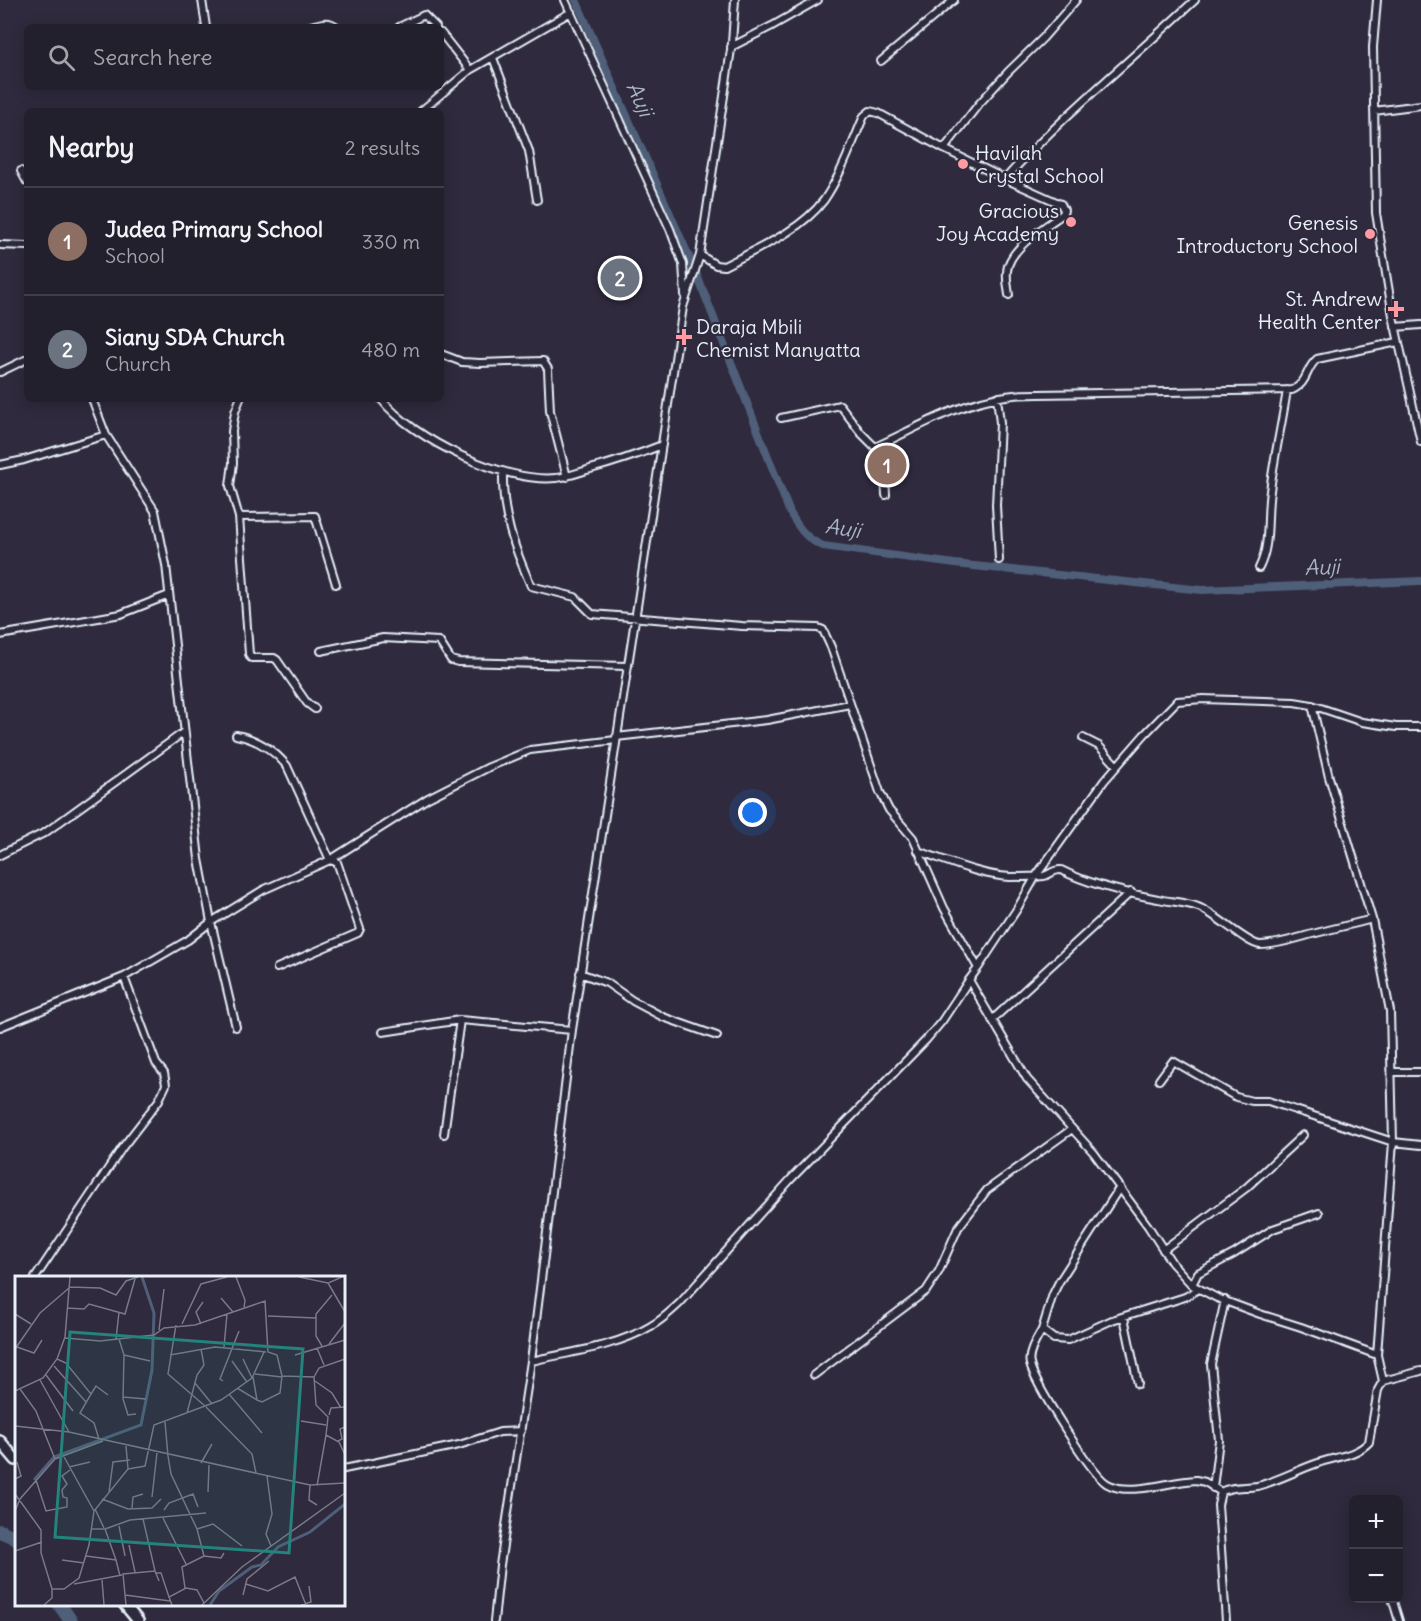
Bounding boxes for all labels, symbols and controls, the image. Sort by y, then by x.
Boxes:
search box [24,24,444,90]
icon: search [45,41,78,74]
text: Search here [93,43,212,71]
water label: Auji [621,77,660,123]
text: Nearby [48,131,134,164]
text: 2 results [345,135,420,160]
place label: Havilah Crystal School [975,140,1104,188]
marker: Havilah Crystal School [956,157,970,171]
place label: Gracious Joy Academy [936,198,1059,246]
place label: Genesis Introductory School [1176,210,1358,258]
text: Judea Primary School [105,215,323,243]
marker: Gracious Joy Academy [1064,215,1078,229]
marker: Genesis Introductory School [1363,227,1377,241]
text: 1 [64,229,71,254]
text: 330 m [362,229,420,254]
text: School [105,243,165,268]
pin: 2 [600,256,640,300]
place label: St. Andrew Health Center [1258,286,1382,334]
marker: St. Andrew Health Center [1387,300,1405,318]
place label: Daraja Mbili Chemist Manyatta [696,314,861,362]
text: Siany SDA Church [105,323,285,351]
marker: Daraja Mbili Chemist Manyatta [677,330,691,344]
text: 2 [62,337,73,362]
text: 480 m [361,337,420,362]
text: Church [105,351,171,376]
pin: 1 [868,442,906,488]
water label: Auji [824,512,865,544]
water label: Auji [1304,553,1342,581]
your location [738,798,767,827]
inset map [15,1276,345,1606]
map controls [1349,1495,1403,1603]
button: + [1349,1495,1403,1549]
button: − [1349,1549,1403,1603]

